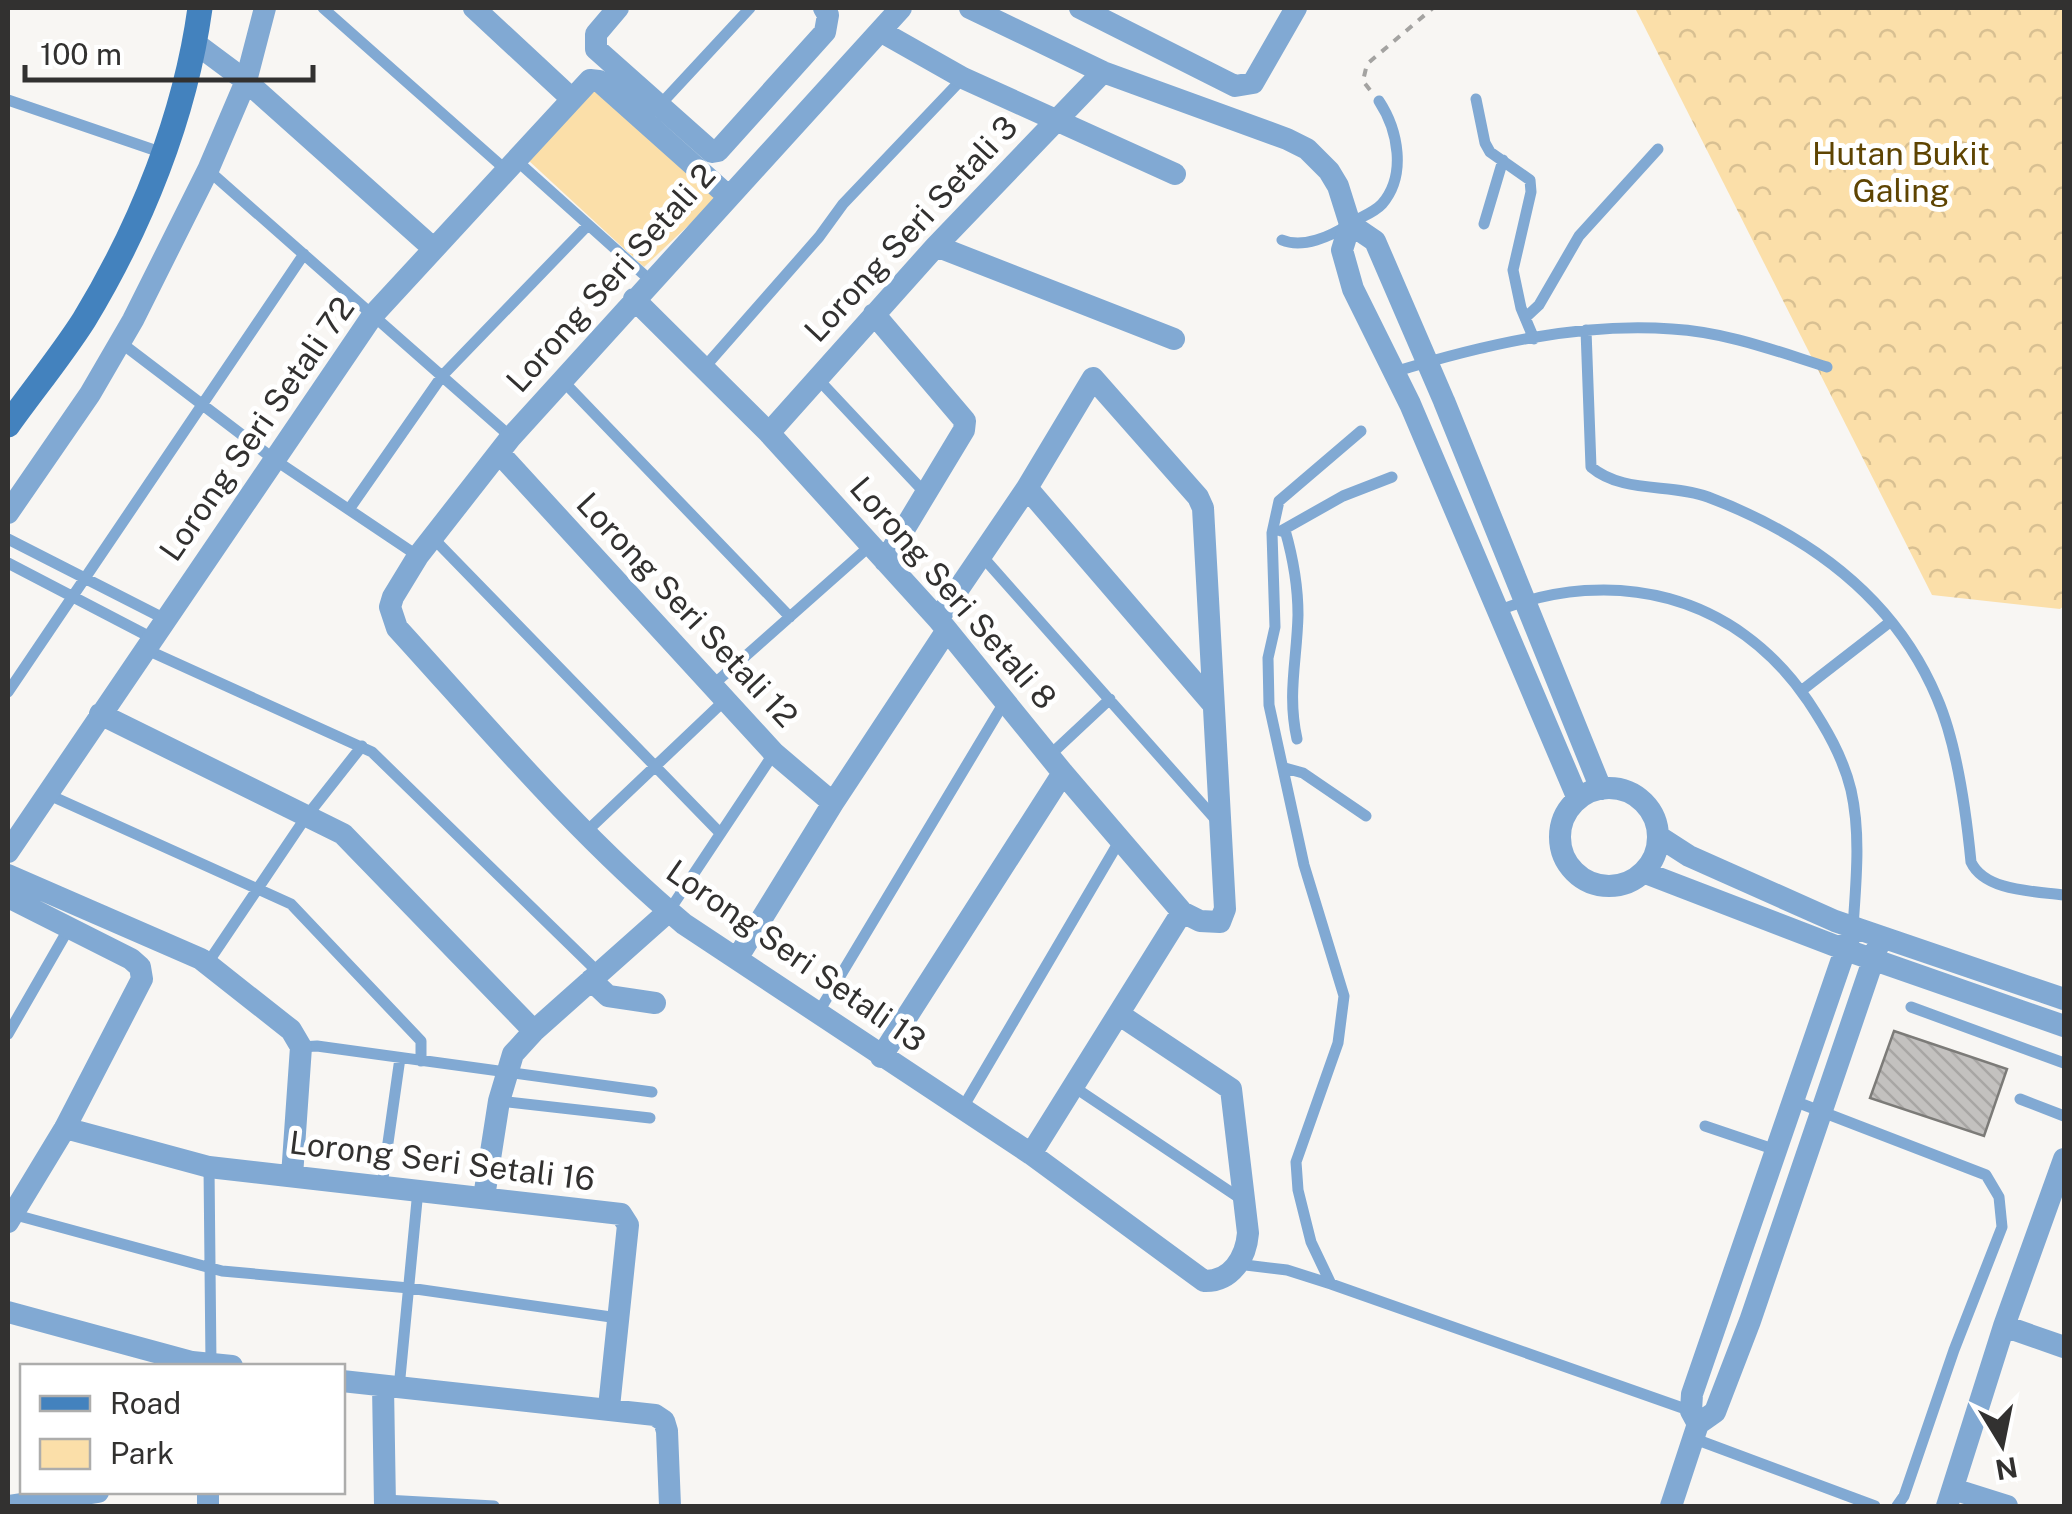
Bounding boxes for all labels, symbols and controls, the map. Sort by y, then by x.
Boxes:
scale bar [25,20,312,82]
text: 100 m [40,36,122,72]
street label: Lorong Seri Setali 3 [797,108,1025,349]
park label: Hutan Bukit Galing [1812,135,1990,209]
street label: Lorong Seri Setali 2 [499,156,723,399]
street label: Lorong Seri Setali 72 [152,290,361,567]
street label: Lorong Seri Setali 8 [843,469,1064,716]
street label: Lorong Seri Setali 12 [569,485,805,734]
street label: Lorong Seri Setali 13 [660,852,933,1059]
street label: Lorong Seri Setali 16 [287,1123,597,1198]
legend [20,1364,345,1494]
text: Road [110,1385,181,1421]
north arrow [1952,1394,2052,1494]
text: Park [110,1435,174,1471]
text: N [1993,1451,2020,1487]

